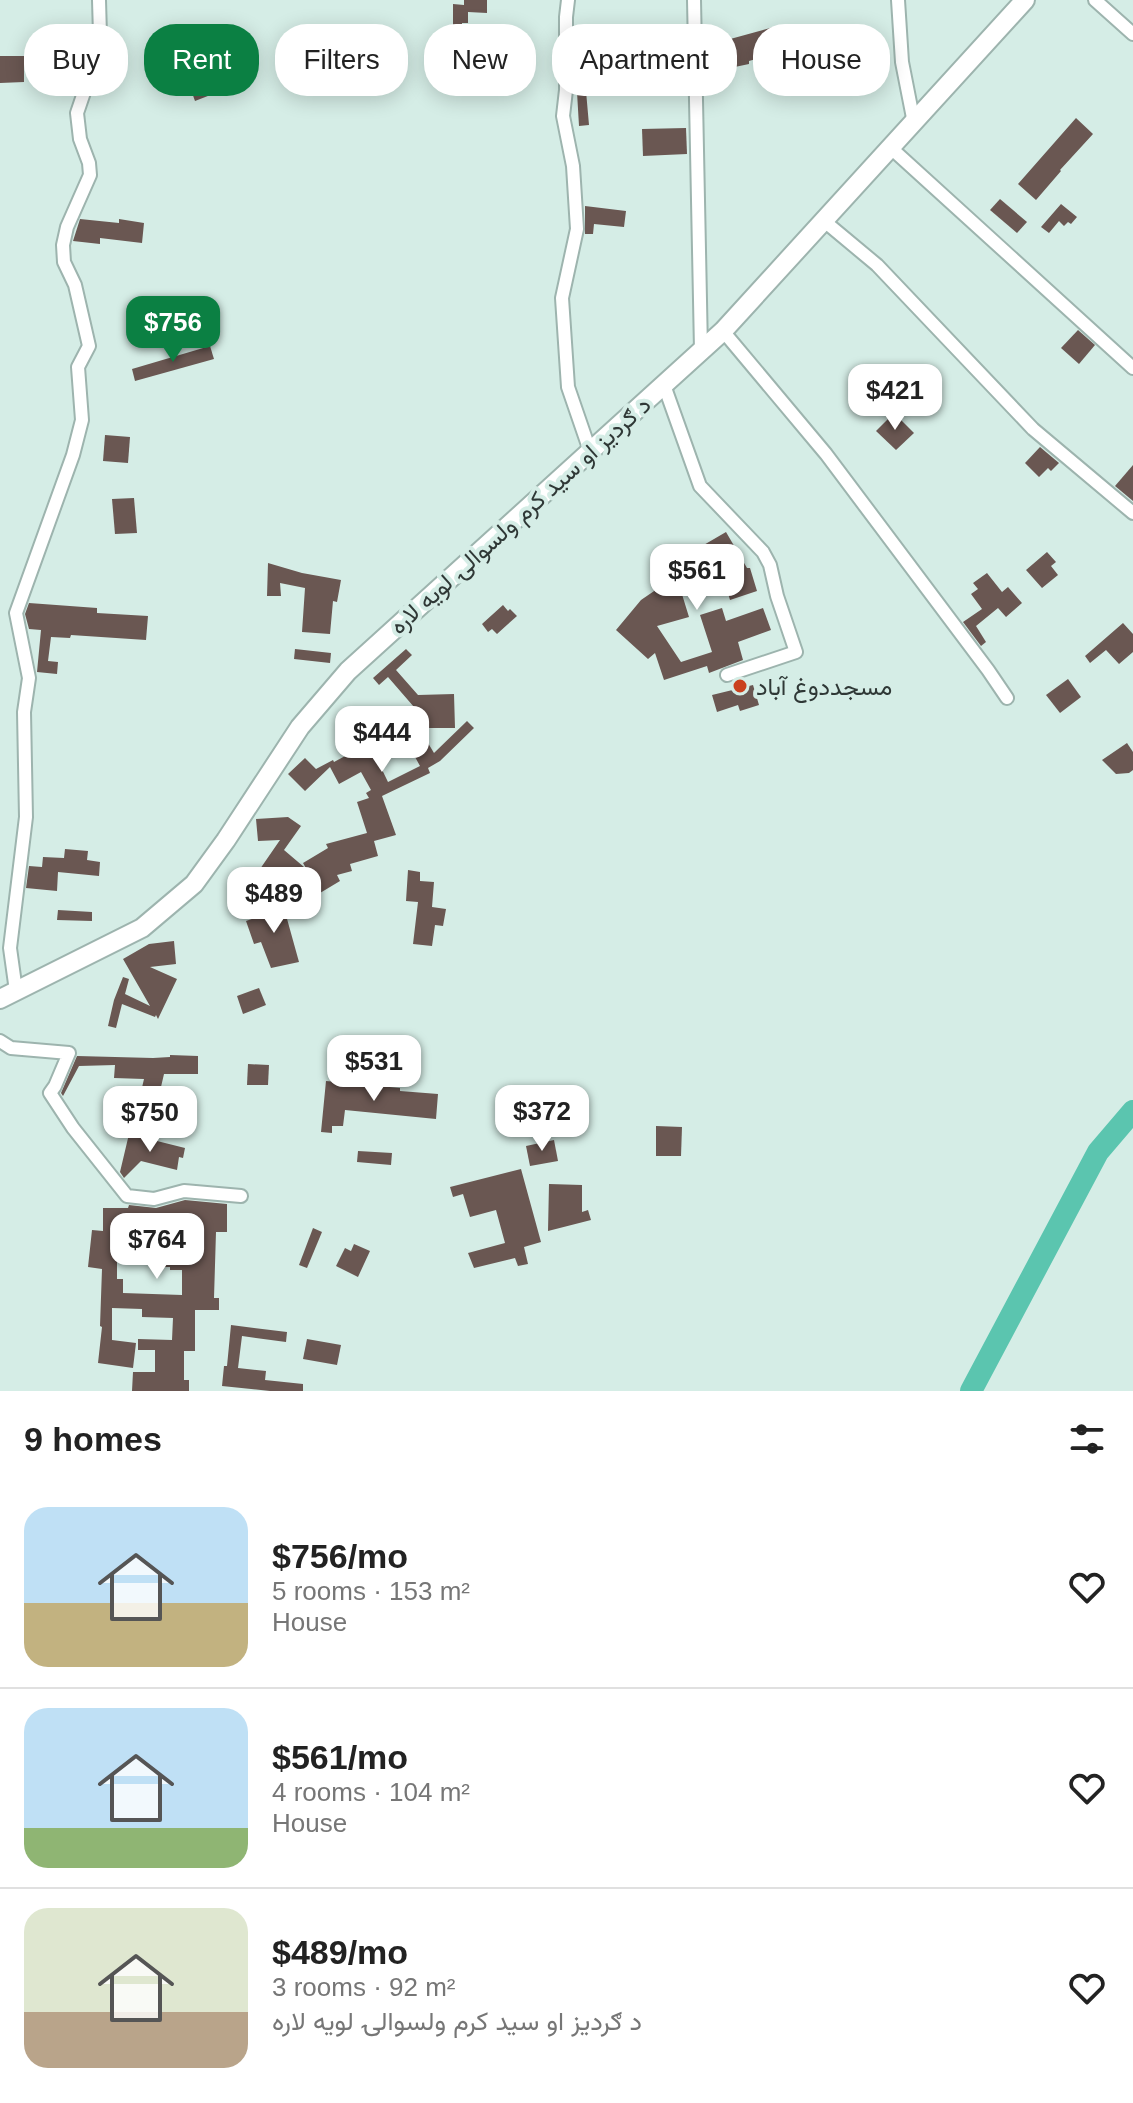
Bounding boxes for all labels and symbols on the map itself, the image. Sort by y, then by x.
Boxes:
pin: $756 [126,296,220,364]
pin: $421 [848,364,942,432]
street label: د ګردیز او سید کرم ولسوالۍ لویه لاره [384,391,658,642]
pin: $561 [650,544,744,612]
place label: مسجددوغ آباد [756,673,892,703]
marker: مسجددوغ آباد [731,677,749,695]
pin: $444 [335,706,429,774]
pin: $489 [227,867,321,935]
pin: $531 [327,1035,421,1103]
pin: $372 [495,1085,589,1153]
pin: $750 [103,1086,197,1154]
pin: $764 [110,1213,204,1281]

